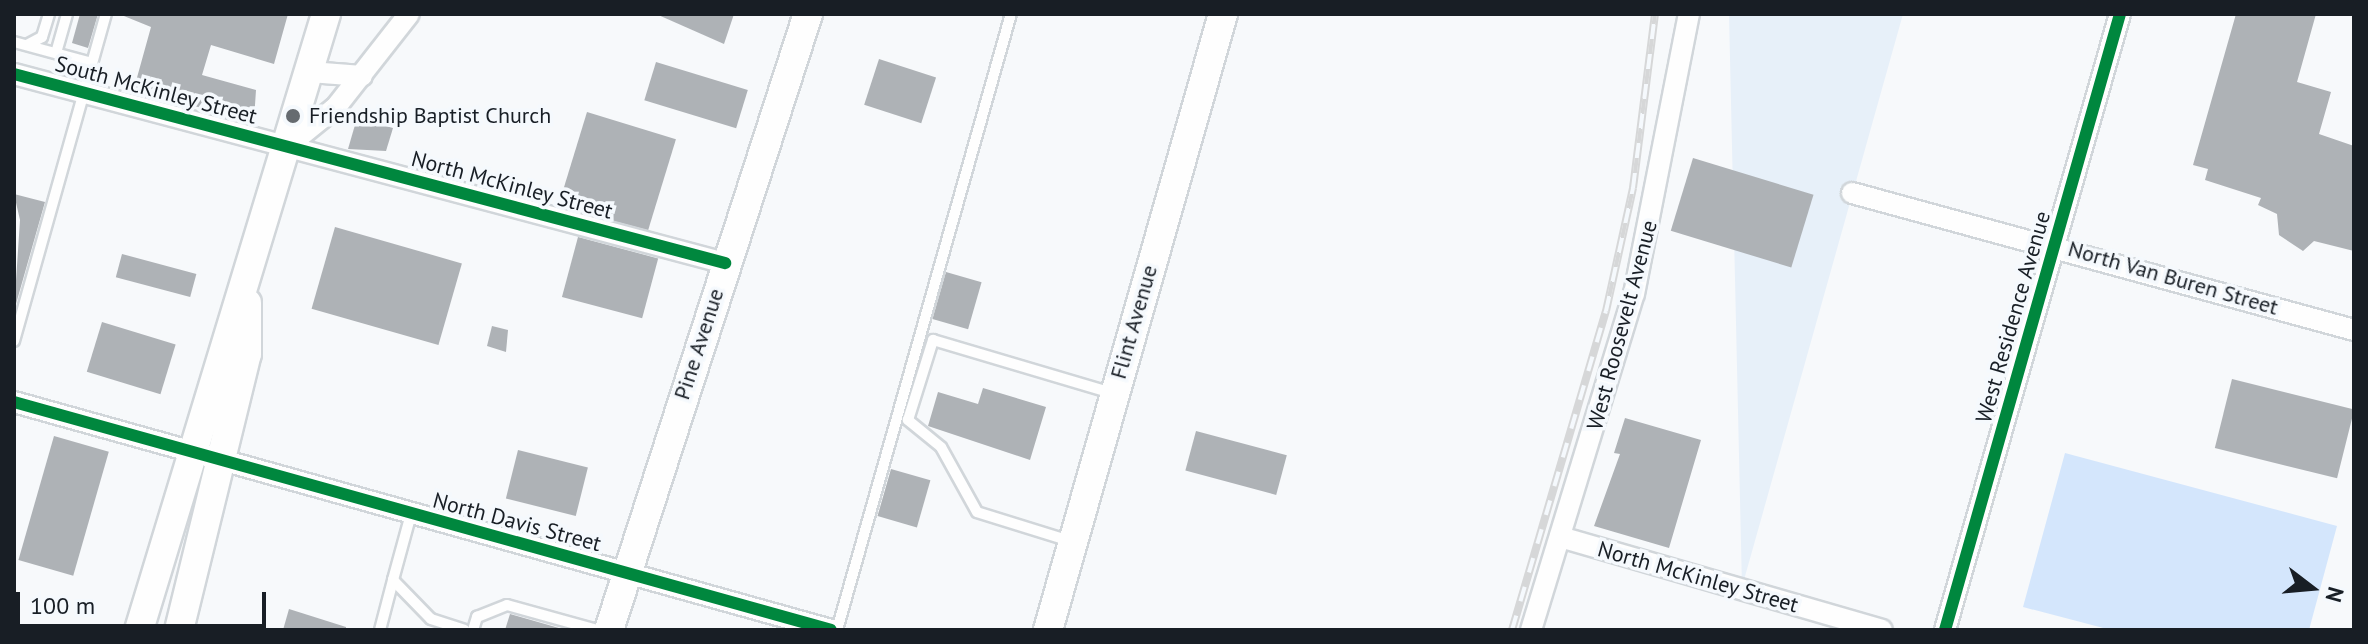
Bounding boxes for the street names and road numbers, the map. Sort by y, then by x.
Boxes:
street label: South McKinley Street [52,50,260,130]
street label: North McKinley Street [408,145,616,225]
street label: West Residence Avenue [1970,208,2056,426]
street label: West Roosevelt Avenue [1581,217,1663,433]
street label: North Van Buren Street [2065,235,2281,321]
street label: Flint Avenue [1105,262,1163,382]
street label: Pine Avenue [669,285,729,403]
street label: North Davis Street [430,487,604,557]
street label: North McKinley Street [1594,536,1802,618]

